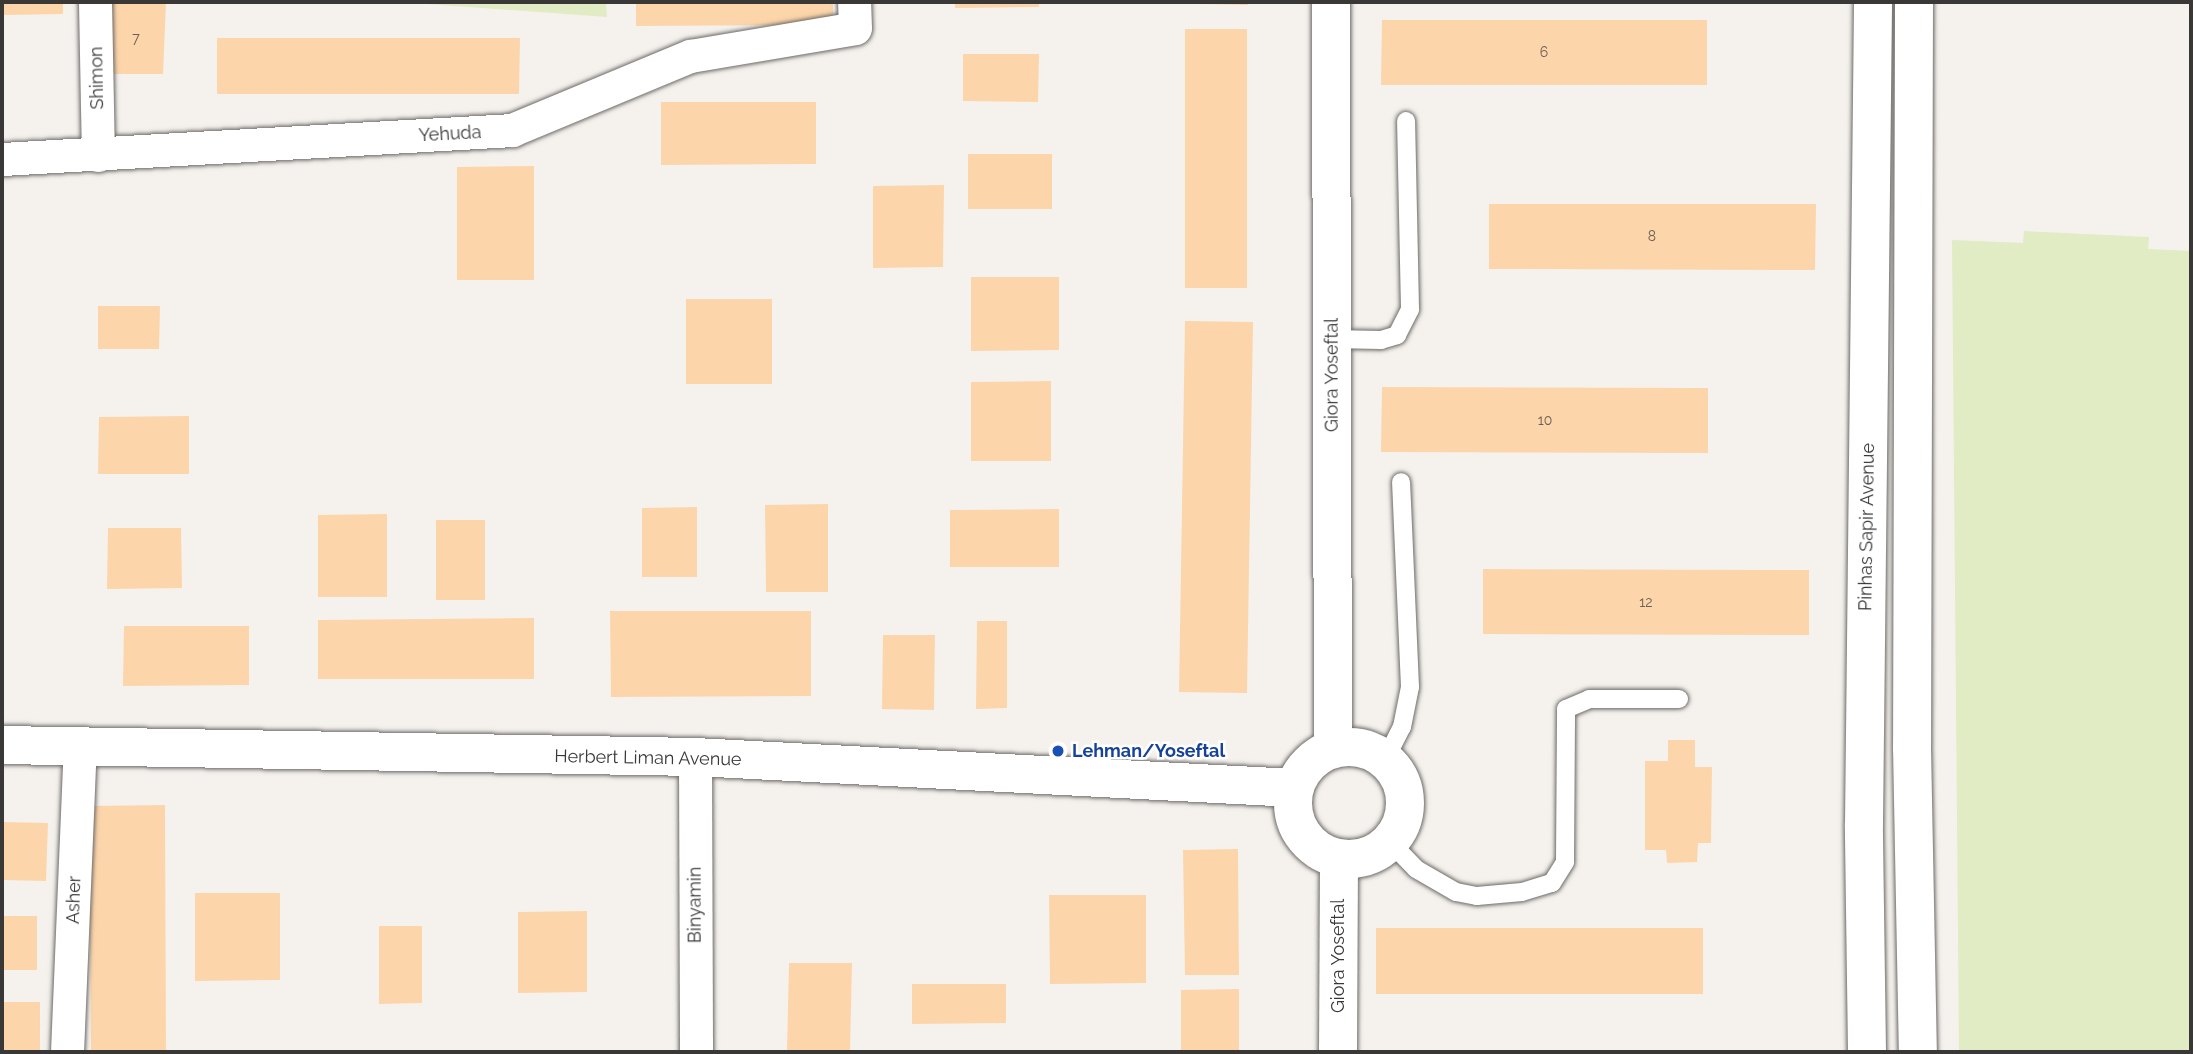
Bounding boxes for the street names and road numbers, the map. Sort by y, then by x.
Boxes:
street label: Shimon [86,46,108,110]
street label: Yehuda [418,122,482,146]
street label: Giora Yoseftal [1321,318,1343,432]
street label: Pinhas Sapir Avenue [1855,442,1879,612]
street label: Herbert Liman Avenue [554,746,742,770]
street label: Binyamin [684,867,706,943]
street label: Asher [62,876,86,924]
street label: Giora Yoseftal [1327,899,1349,1013]

